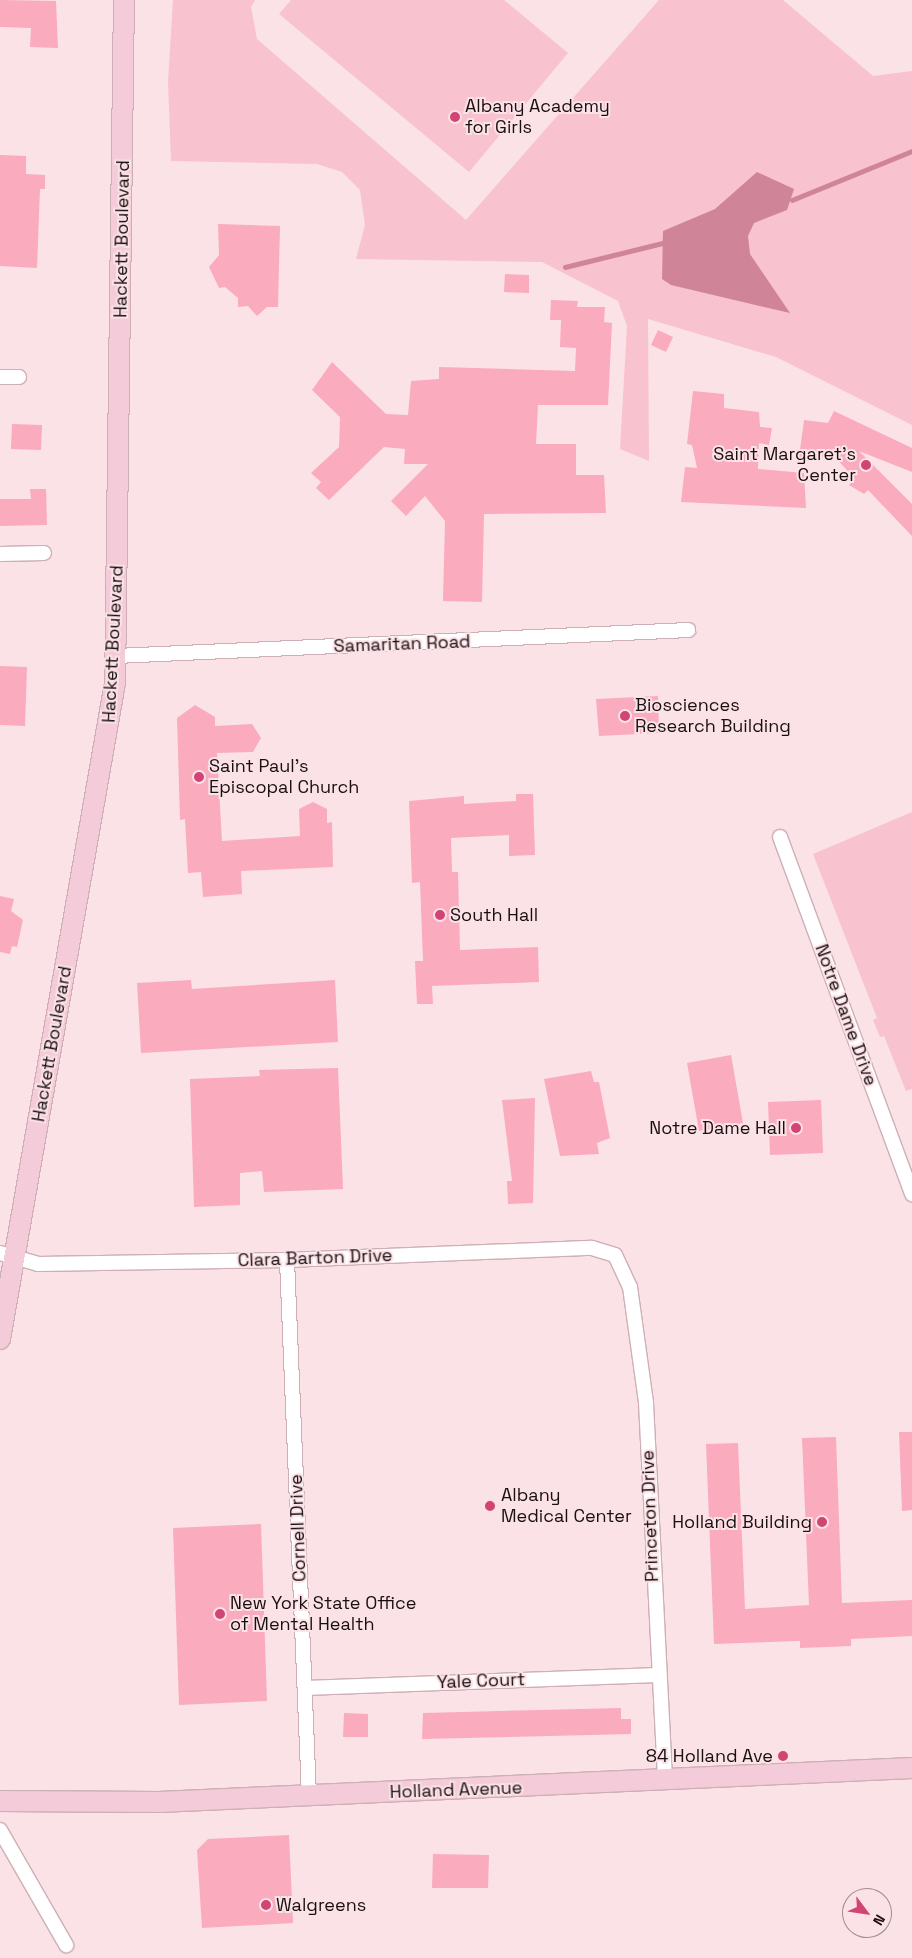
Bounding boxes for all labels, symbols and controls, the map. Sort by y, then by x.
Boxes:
place label: Albany Academy for Girls [465,96,610,138]
marker: Albany Academy for Girls [449,111,461,123]
street label: Hackett Boulevard [110,160,134,318]
place label: Saint Margaret's Center [713,444,856,486]
marker: Saint Margaret's Center [860,459,872,471]
street label: Hackett Boulevard [98,565,128,723]
street label: Samaritan Road [333,631,471,657]
place label: Biosciences Research Building [635,695,791,738]
marker: Biosciences Research Building [619,710,631,722]
place label: Saint Paul's Episcopal Church [209,756,359,799]
marker: Saint Paul's Episcopal Church [193,771,205,783]
place label: South Hall [450,904,538,926]
marker: South Hall [434,909,446,921]
street label: Notre Dame Drive [810,941,882,1089]
street label: Hackett Boulevard [28,964,76,1124]
place label: Notre Dame Hall [649,1117,786,1139]
marker: Notre Dame Hall [790,1122,802,1134]
street label: Clara Barton Drive [237,1245,393,1271]
street label: Princeton Drive [637,1450,663,1582]
street label: Cornell Drive [285,1474,311,1582]
place label: Albany Medical Center [501,1485,632,1528]
marker: Albany Medical Center [483,1499,497,1513]
place label: Holland Building [672,1511,812,1533]
marker: Holland Building [816,1516,828,1528]
place label: New York State Office of Mental Health [230,1593,417,1636]
marker: New York State Office of Mental Health [214,1608,226,1620]
street label: Yale Court [436,1669,526,1693]
place label: 84 Holland Ave [646,1745,773,1767]
marker: 84 Holland Ave [777,1750,789,1762]
street label: Holland Avenue [389,1777,523,1803]
north arrow [842,1888,892,1938]
place label: Walgreens [276,1894,366,1916]
marker: Walgreens [260,1899,272,1911]
text: N [869,1912,889,1929]

